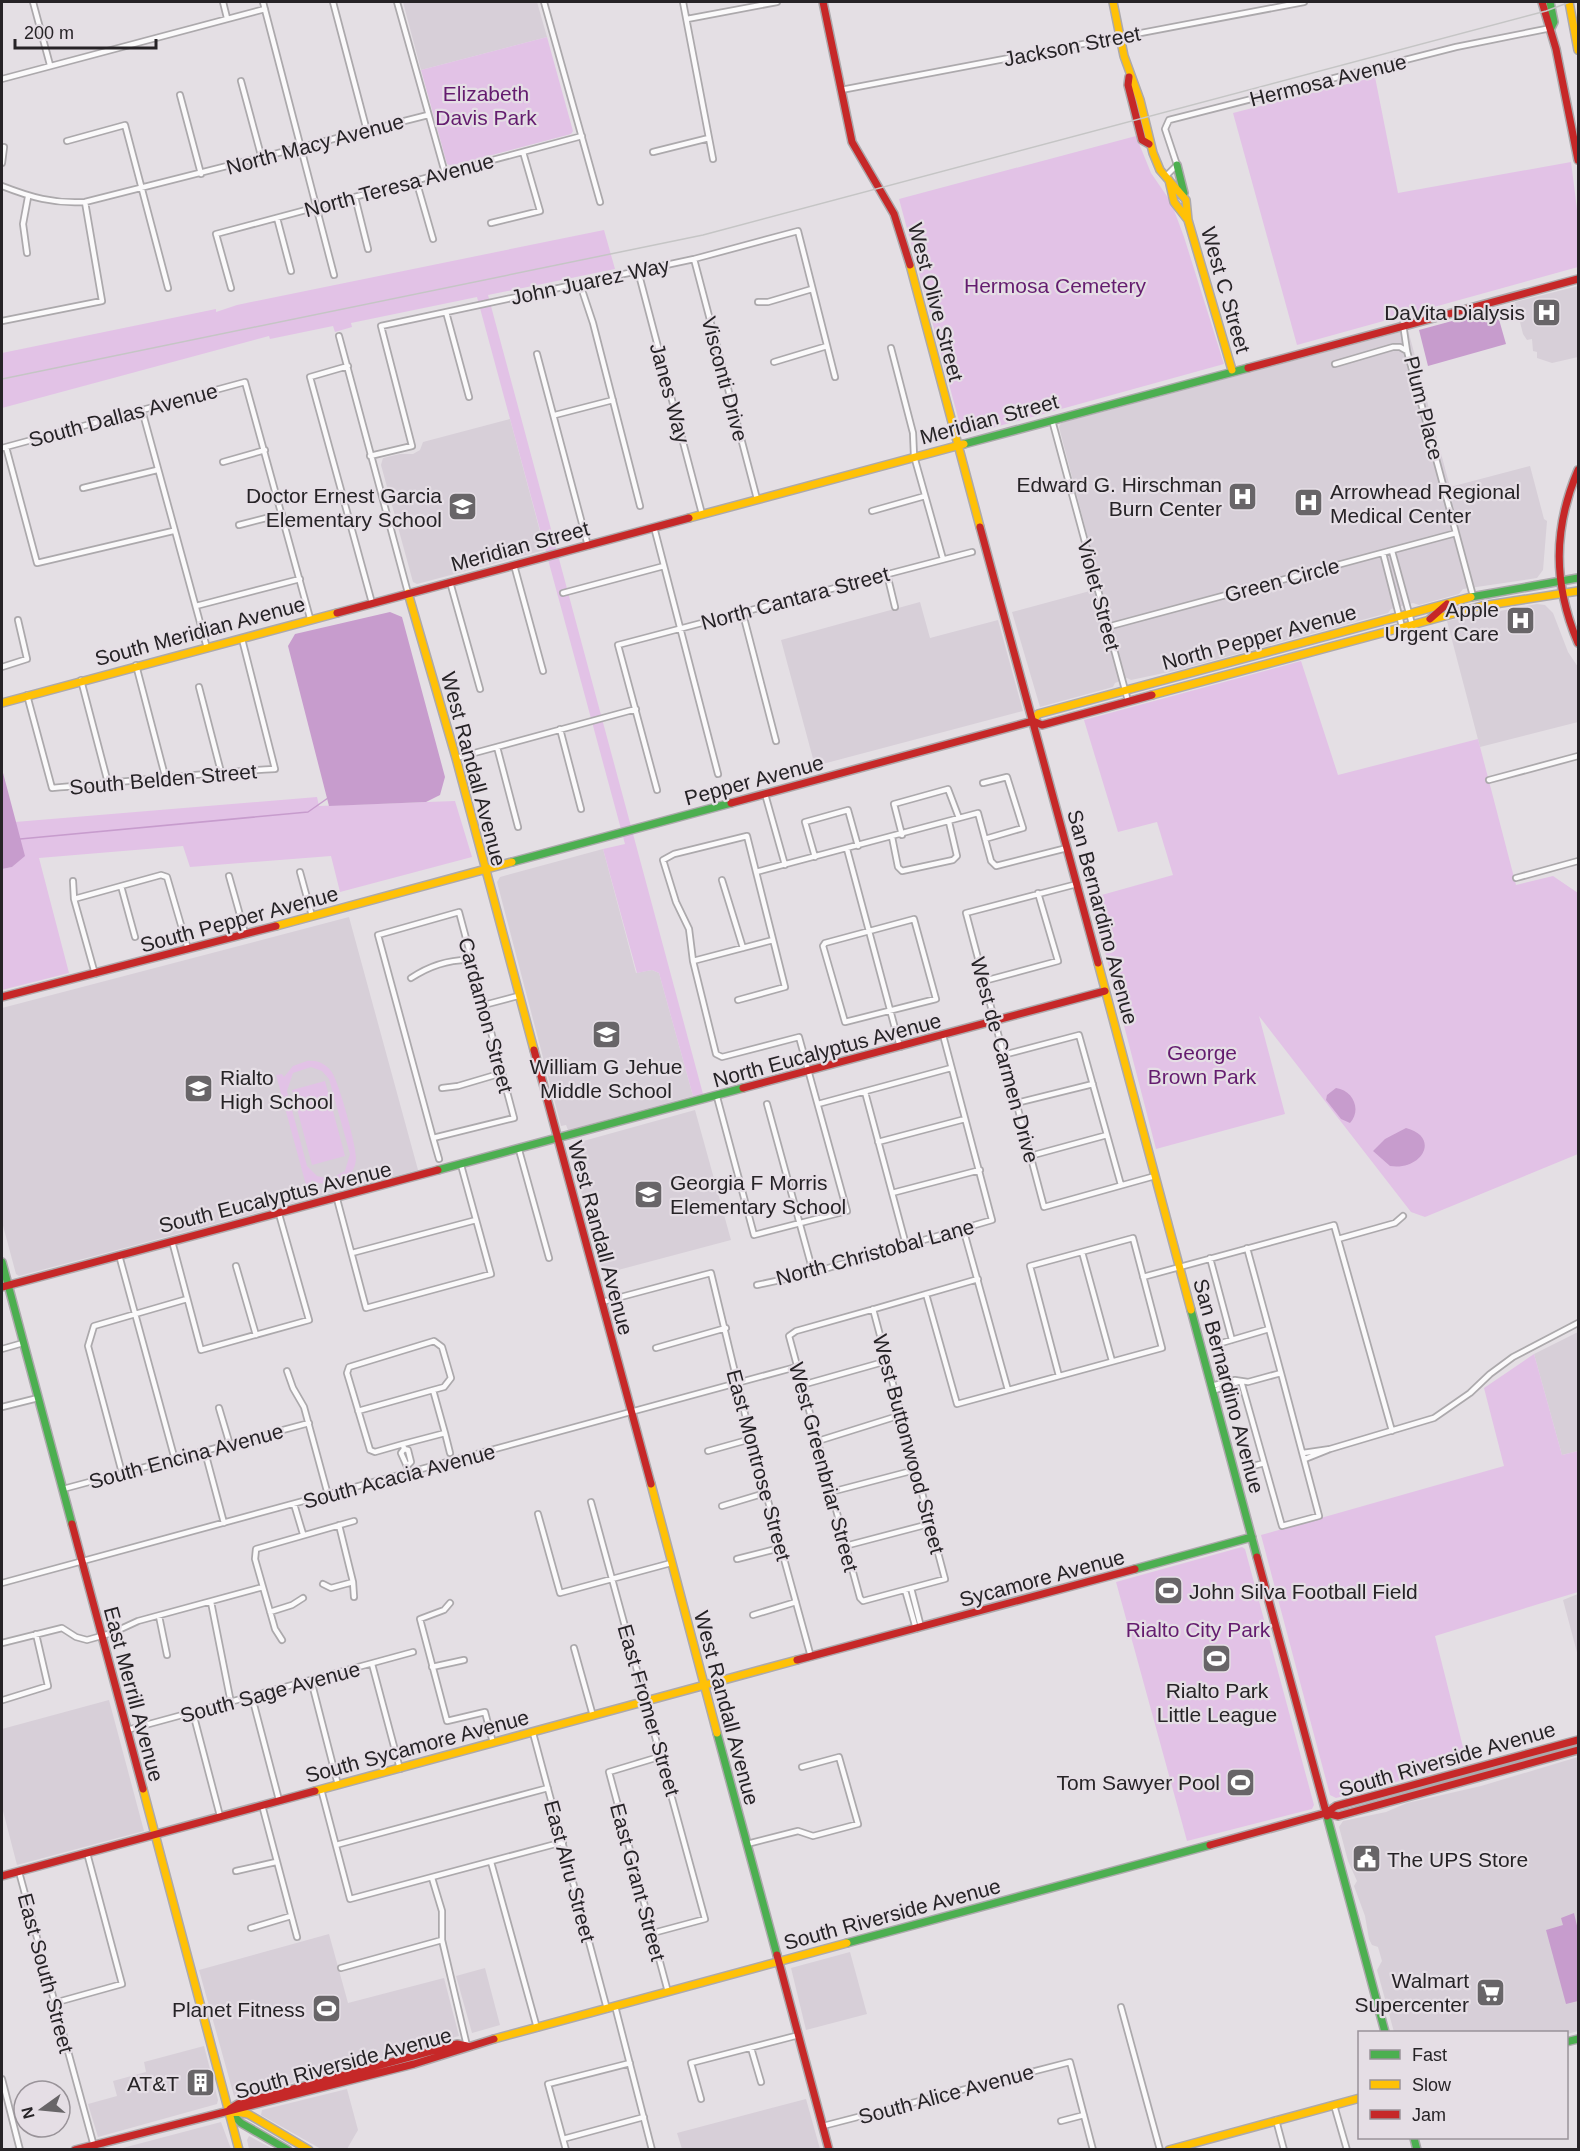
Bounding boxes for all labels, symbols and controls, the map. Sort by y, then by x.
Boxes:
scale bar [15,12,156,50]
street label: Jackson Street [1002,21,1143,71]
text: 200 m [24,23,74,43]
street label: Hermosa Avenue [1247,49,1409,111]
park label: Elizabeth Davis Park [435,82,537,129]
street label: North Macy Avenue [224,109,406,179]
street label: North Teresa Avenue [302,149,496,221]
street label: West Olive Street [904,220,968,384]
street label: West C Street [1197,224,1255,356]
street label: John Juarez Way [509,253,672,309]
park label: Hermosa Cemetery [964,274,1147,297]
hospital icon: DaVita Dialysis [1530,296,1562,328]
place label: DaVita Dialysis [1384,301,1525,324]
street label: Visconti Drive [697,314,753,444]
street label: Janes Way [646,340,695,446]
street label: Plum Place [1400,354,1448,462]
street label: South Dallas Avenue [26,379,220,451]
street label: Meridian Street [917,389,1061,449]
place label: Edward G. Hirschman Burn Center [1017,473,1222,520]
hospital icon: Edward G. Hirschman Burn Center [1227,480,1259,512]
place label: Arrowhead Regional Medical Center [1330,480,1520,527]
place label: Doctor Ernest Garcia Elementary School [246,484,442,531]
hospital icon: Arrowhead Regional Medical Center [1293,487,1325,519]
school or university icon: Doctor Ernest Garcia Elementary School [447,491,479,523]
street label: Meridian Street [448,516,592,576]
street label: Violet Street [1073,537,1125,653]
street label: Green Circle [1222,554,1342,606]
street label: North Cantara Street [698,562,892,634]
street label: South Meridian Avenue [92,592,308,670]
place label: Apple Urgent Care [1385,598,1499,645]
street label: North Pepper Avenue [1159,600,1359,674]
hospital icon: Apple Urgent Care [1504,605,1536,637]
street label: West Randall Avenue [437,669,511,869]
street label: Pepper Avenue [682,750,826,810]
street label: South Belden Street [68,759,258,799]
street label: San Bernardino Avenue [1063,807,1143,1027]
street label: South Pepper Avenue [138,881,340,957]
street label: Cardamon Street [454,935,518,1095]
street label: West de Carmen Drive [966,955,1044,1165]
street label: North Eucalyptus Avenue [710,1008,944,1092]
school or university icon: William G Jehue Middle School [590,1019,622,1051]
park label: George Brown Park [1148,1041,1257,1088]
place label: William G Jehue Middle School [530,1055,682,1102]
place label: Rialto High School [220,1066,333,1113]
school or university icon: Rialto High School [183,1073,215,1105]
street label: West Randall Avenue [564,1138,638,1338]
street label: South Eucalyptus Avenue [156,1157,394,1237]
place label: Georgia F Morris Elementary School [670,1171,846,1218]
school or university icon: Georgia F Morris Elementary School [633,1178,665,1210]
street label: North Christobal Lane [773,1214,977,1290]
street label: San Bernardino Avenue [1189,1276,1269,1496]
street label: West Buttonwood Street [869,1332,949,1556]
street label: West Greenbriar Street [785,1360,863,1574]
street label: East Montrose Street [722,1367,796,1563]
street label: South Encina Avenue [86,1419,286,1493]
street label: South Acacia Avenue [300,1439,498,1513]
street label: Sycamore Avenue [957,1545,1127,1611]
sports icon: John Silva Football Field [1152,1575,1184,1607]
place label: John Silva Football Field [1189,1580,1418,1603]
street label: East Merrill Avenue [100,1604,168,1784]
street label: West Randall Avenue [690,1608,764,1808]
park label: Rialto City Park [1126,1618,1271,1641]
street label: East Fromer Street [613,1622,685,1799]
sports icon: Rialto Park Little League [1201,1643,1233,1675]
street label: South Sage Avenue [178,1657,362,1727]
place label: Rialto Park Little League [1157,1679,1277,1726]
street label: South Sycamore Avenue [303,1705,531,1787]
street label: South Riverside Avenue [1336,1717,1558,1801]
sports icon: Tom Sawyer Pool [1225,1766,1257,1798]
place label: Tom Sawyer Pool [1057,1771,1220,1794]
street label: East Alru Street [540,1798,600,1945]
street label: East Grant Street [606,1801,670,1963]
public building icon: The UPS Store [1350,1843,1382,1875]
place label: The UPS Store [1387,1848,1528,1871]
street label: South Riverside Avenue [781,1874,1003,1954]
street label: East South Street [14,1891,78,2056]
place label: Walmart Supercenter [1355,1969,1469,2016]
supermarket icon: Walmart Supercenter [1474,1976,1506,2008]
sports icon: Planet Fitness [310,1993,342,2025]
place label: Planet Fitness [172,1998,305,2021]
street label: South Riverside Avenue [232,2023,454,2103]
legend [1358,2031,1568,2139]
text: Fast [1412,2045,1447,2065]
street label: South Alice Avenue [856,2060,1036,2128]
building icon: AT&T [184,2067,216,2099]
place label: AT&T [127,2072,179,2095]
text: Slow [1412,2075,1452,2095]
north arrow [12,2079,72,2139]
text: N [18,2105,38,2121]
text: Jam [1412,2105,1446,2125]

